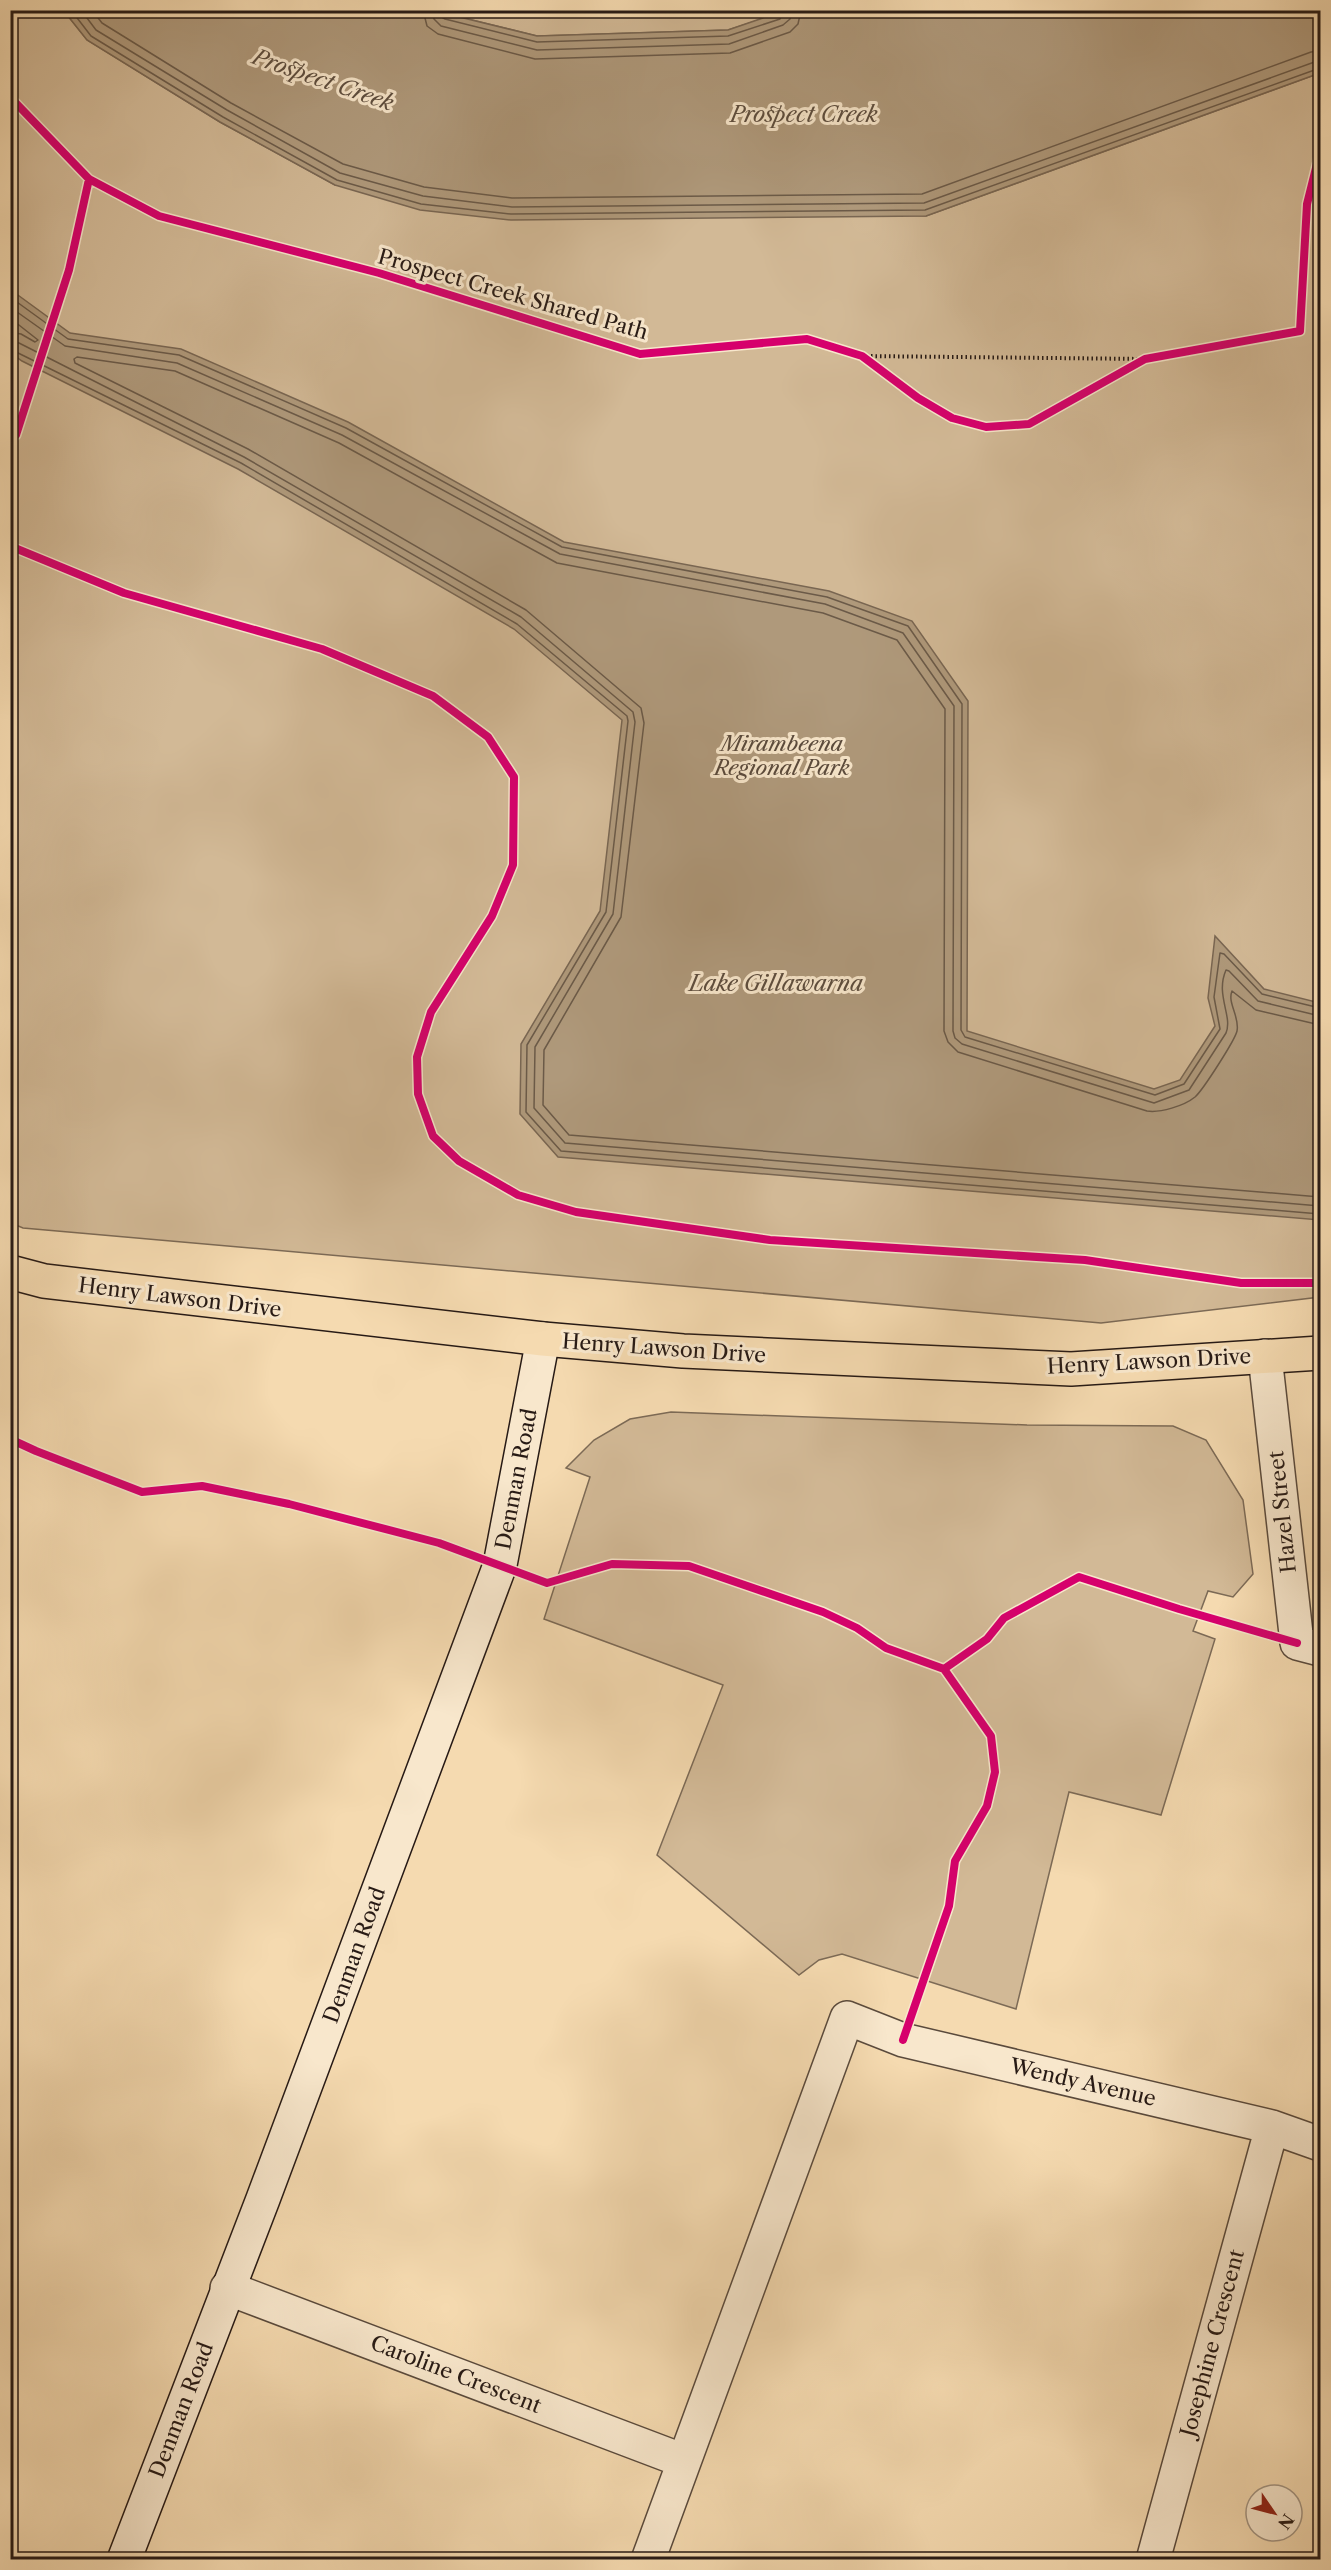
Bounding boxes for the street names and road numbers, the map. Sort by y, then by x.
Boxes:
street label: Prospect Creek Shared Path [375,243,651,345]
street label: Henry Lawson Drive [77,1272,283,1322]
street label: Henry Lawson Drive [561,1328,767,1368]
street label: Henry Lawson Drive [1046,1343,1252,1379]
street label: Denman Road [490,1406,542,1552]
street label: Hazel Street [1263,1449,1301,1574]
street label: Denman Road [318,1883,390,2027]
street label: Wendy Avenue [1007,2053,1158,2111]
street label: Josephine Crescent [1174,2246,1249,2442]
street label: Caroline Crescent [367,2330,545,2418]
street label: Denman Road [144,2338,218,2481]

